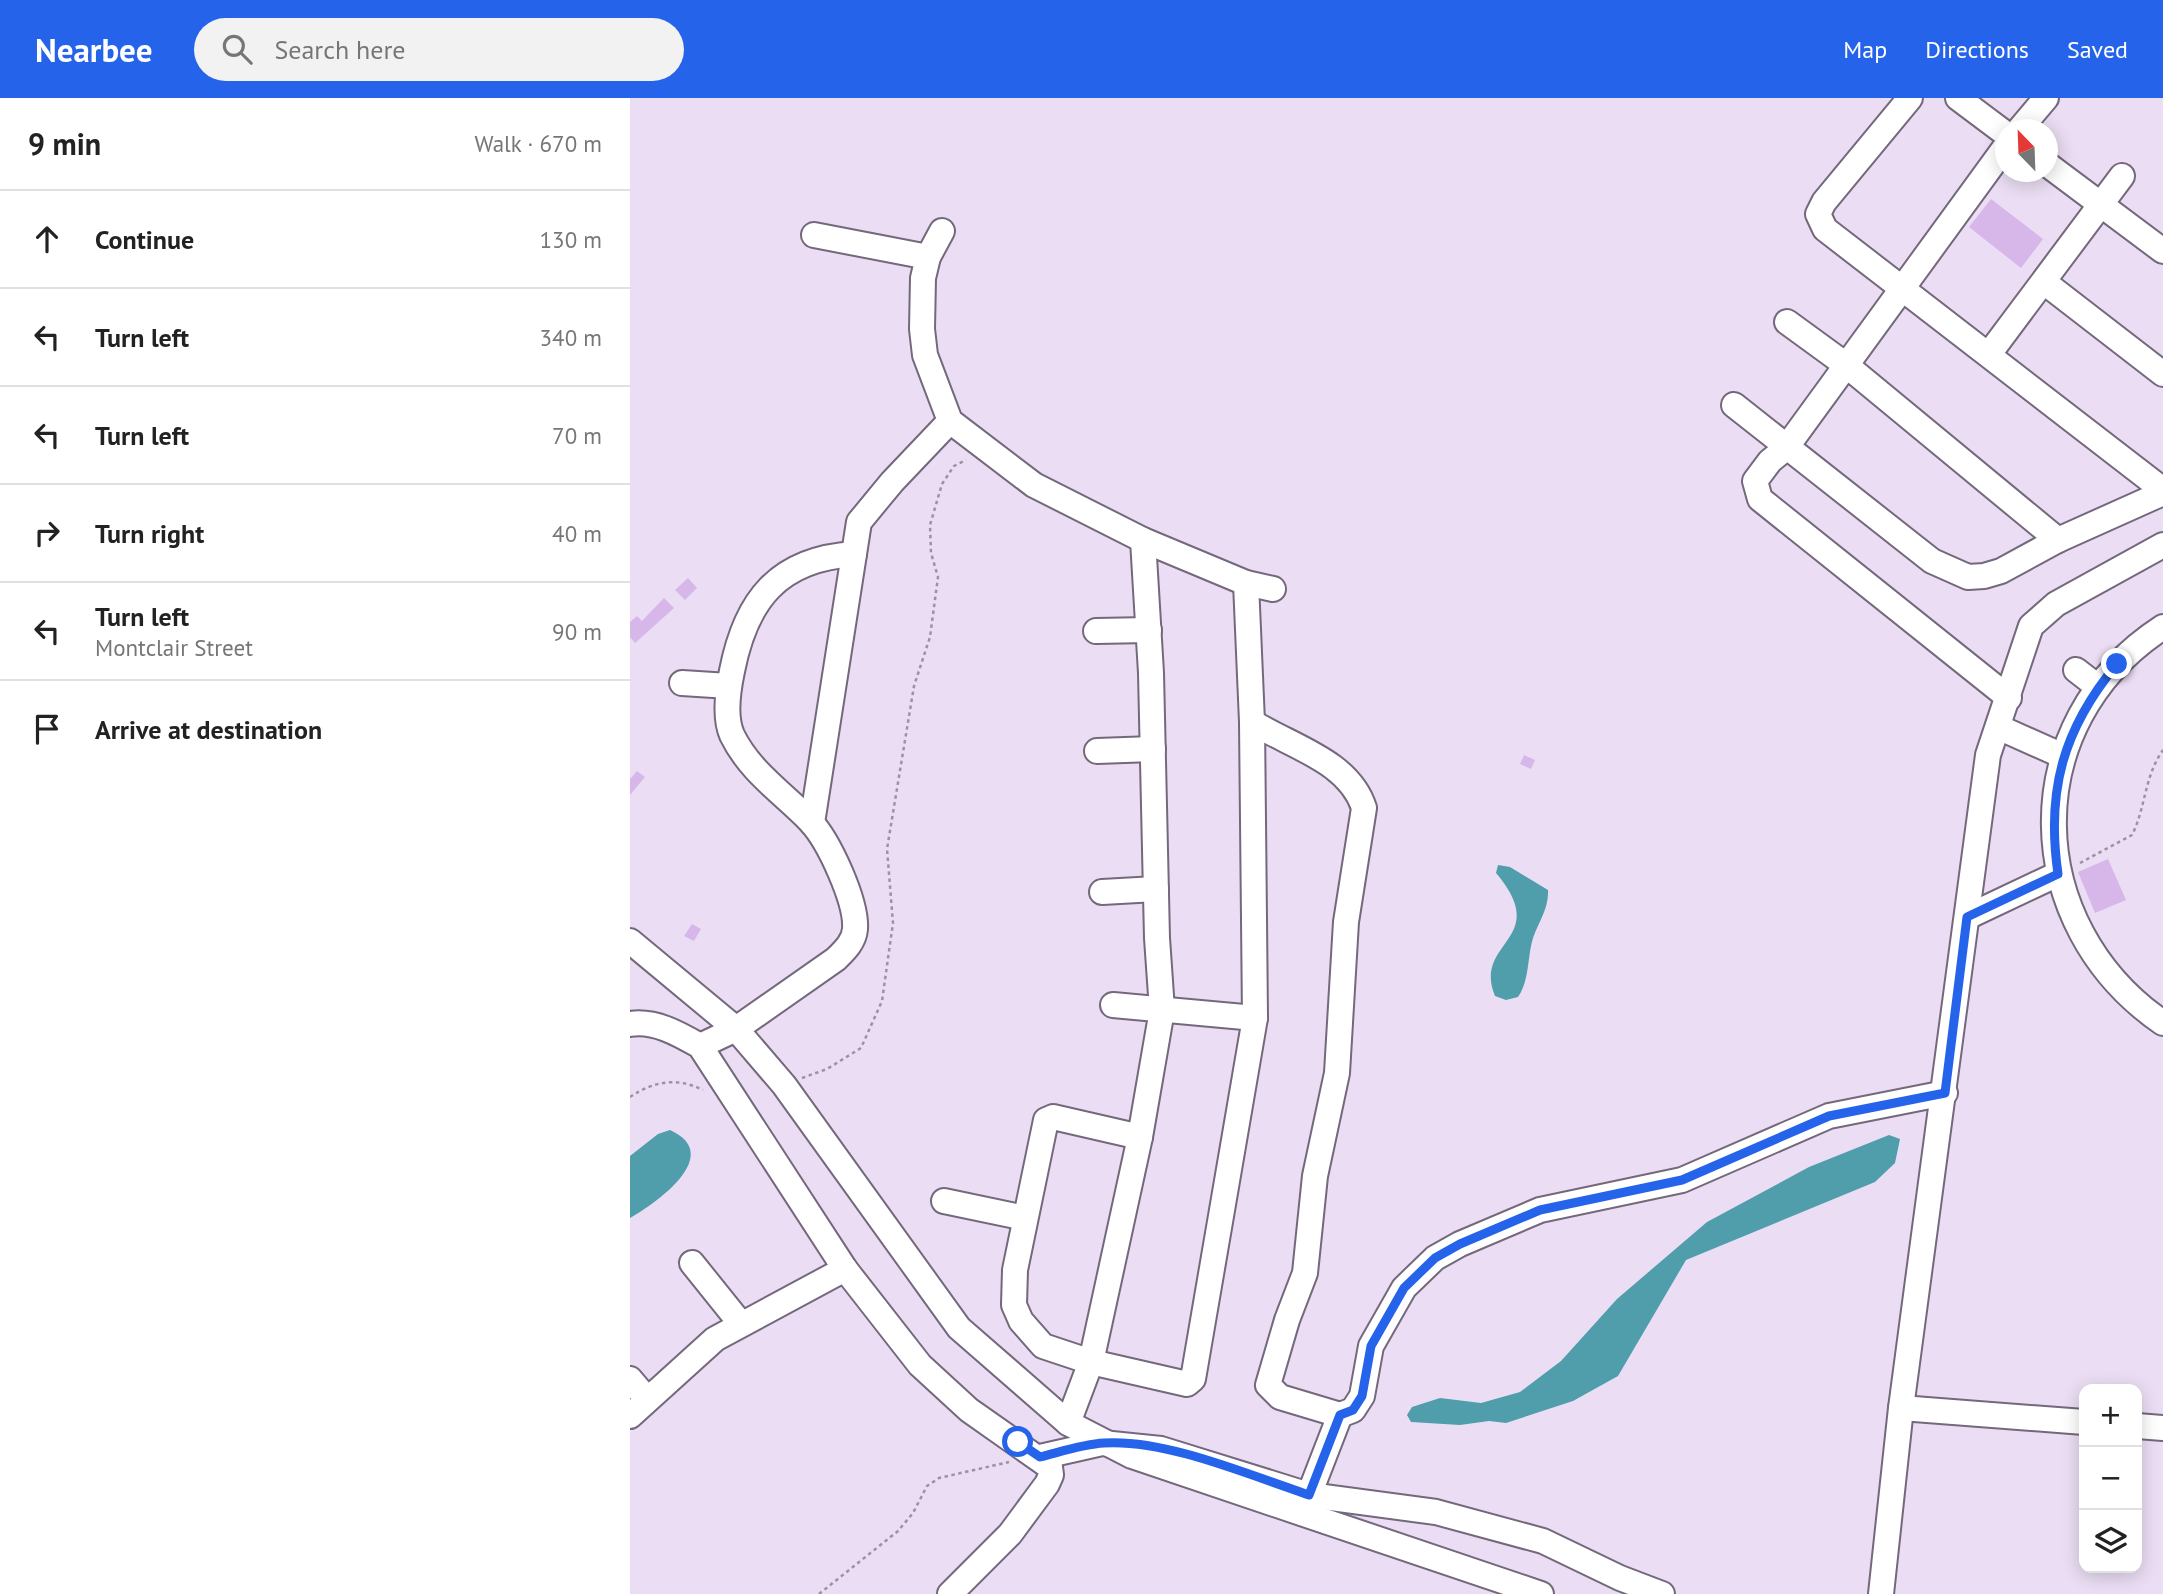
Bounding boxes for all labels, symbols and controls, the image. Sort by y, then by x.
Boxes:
search box [194,18,684,81]
text: Nearbee [35,28,152,71]
icon: search [218,30,256,68]
text: Search here [274,33,406,66]
text: Map [1843,34,1887,65]
text: Directions [1925,34,2029,65]
text: Saved [2067,34,2128,65]
north arrow [1995,119,2058,182]
text: 9 min [28,124,101,163]
text: Walk · 670 m [475,129,602,158]
icon: ahead [28,220,66,258]
text: Continue [95,223,194,256]
text: 130 m [540,225,602,254]
icon: left [28,318,66,356]
text: Turn left [95,321,189,354]
text: 340 m [540,323,602,352]
icon: left [28,416,66,454]
text: Turn left [95,419,189,452]
text: 70 m [552,421,602,450]
icon: right [28,514,66,552]
text: Turn right [95,517,204,550]
text: 40 m [552,519,602,548]
text: Turn left [95,600,189,633]
icon: left [28,612,66,650]
text: 90 m [552,617,602,646]
text: Montclair Street [95,633,253,662]
route end [2101,648,2132,679]
icon: arrive [28,710,66,748]
text: Arrive at destination [95,713,322,746]
map controls [2079,1384,2142,1573]
button: + [2079,1384,2142,1447]
route start [1002,1426,1033,1457]
button: − [2079,1447,2142,1510]
button: layers [2079,1510,2142,1573]

